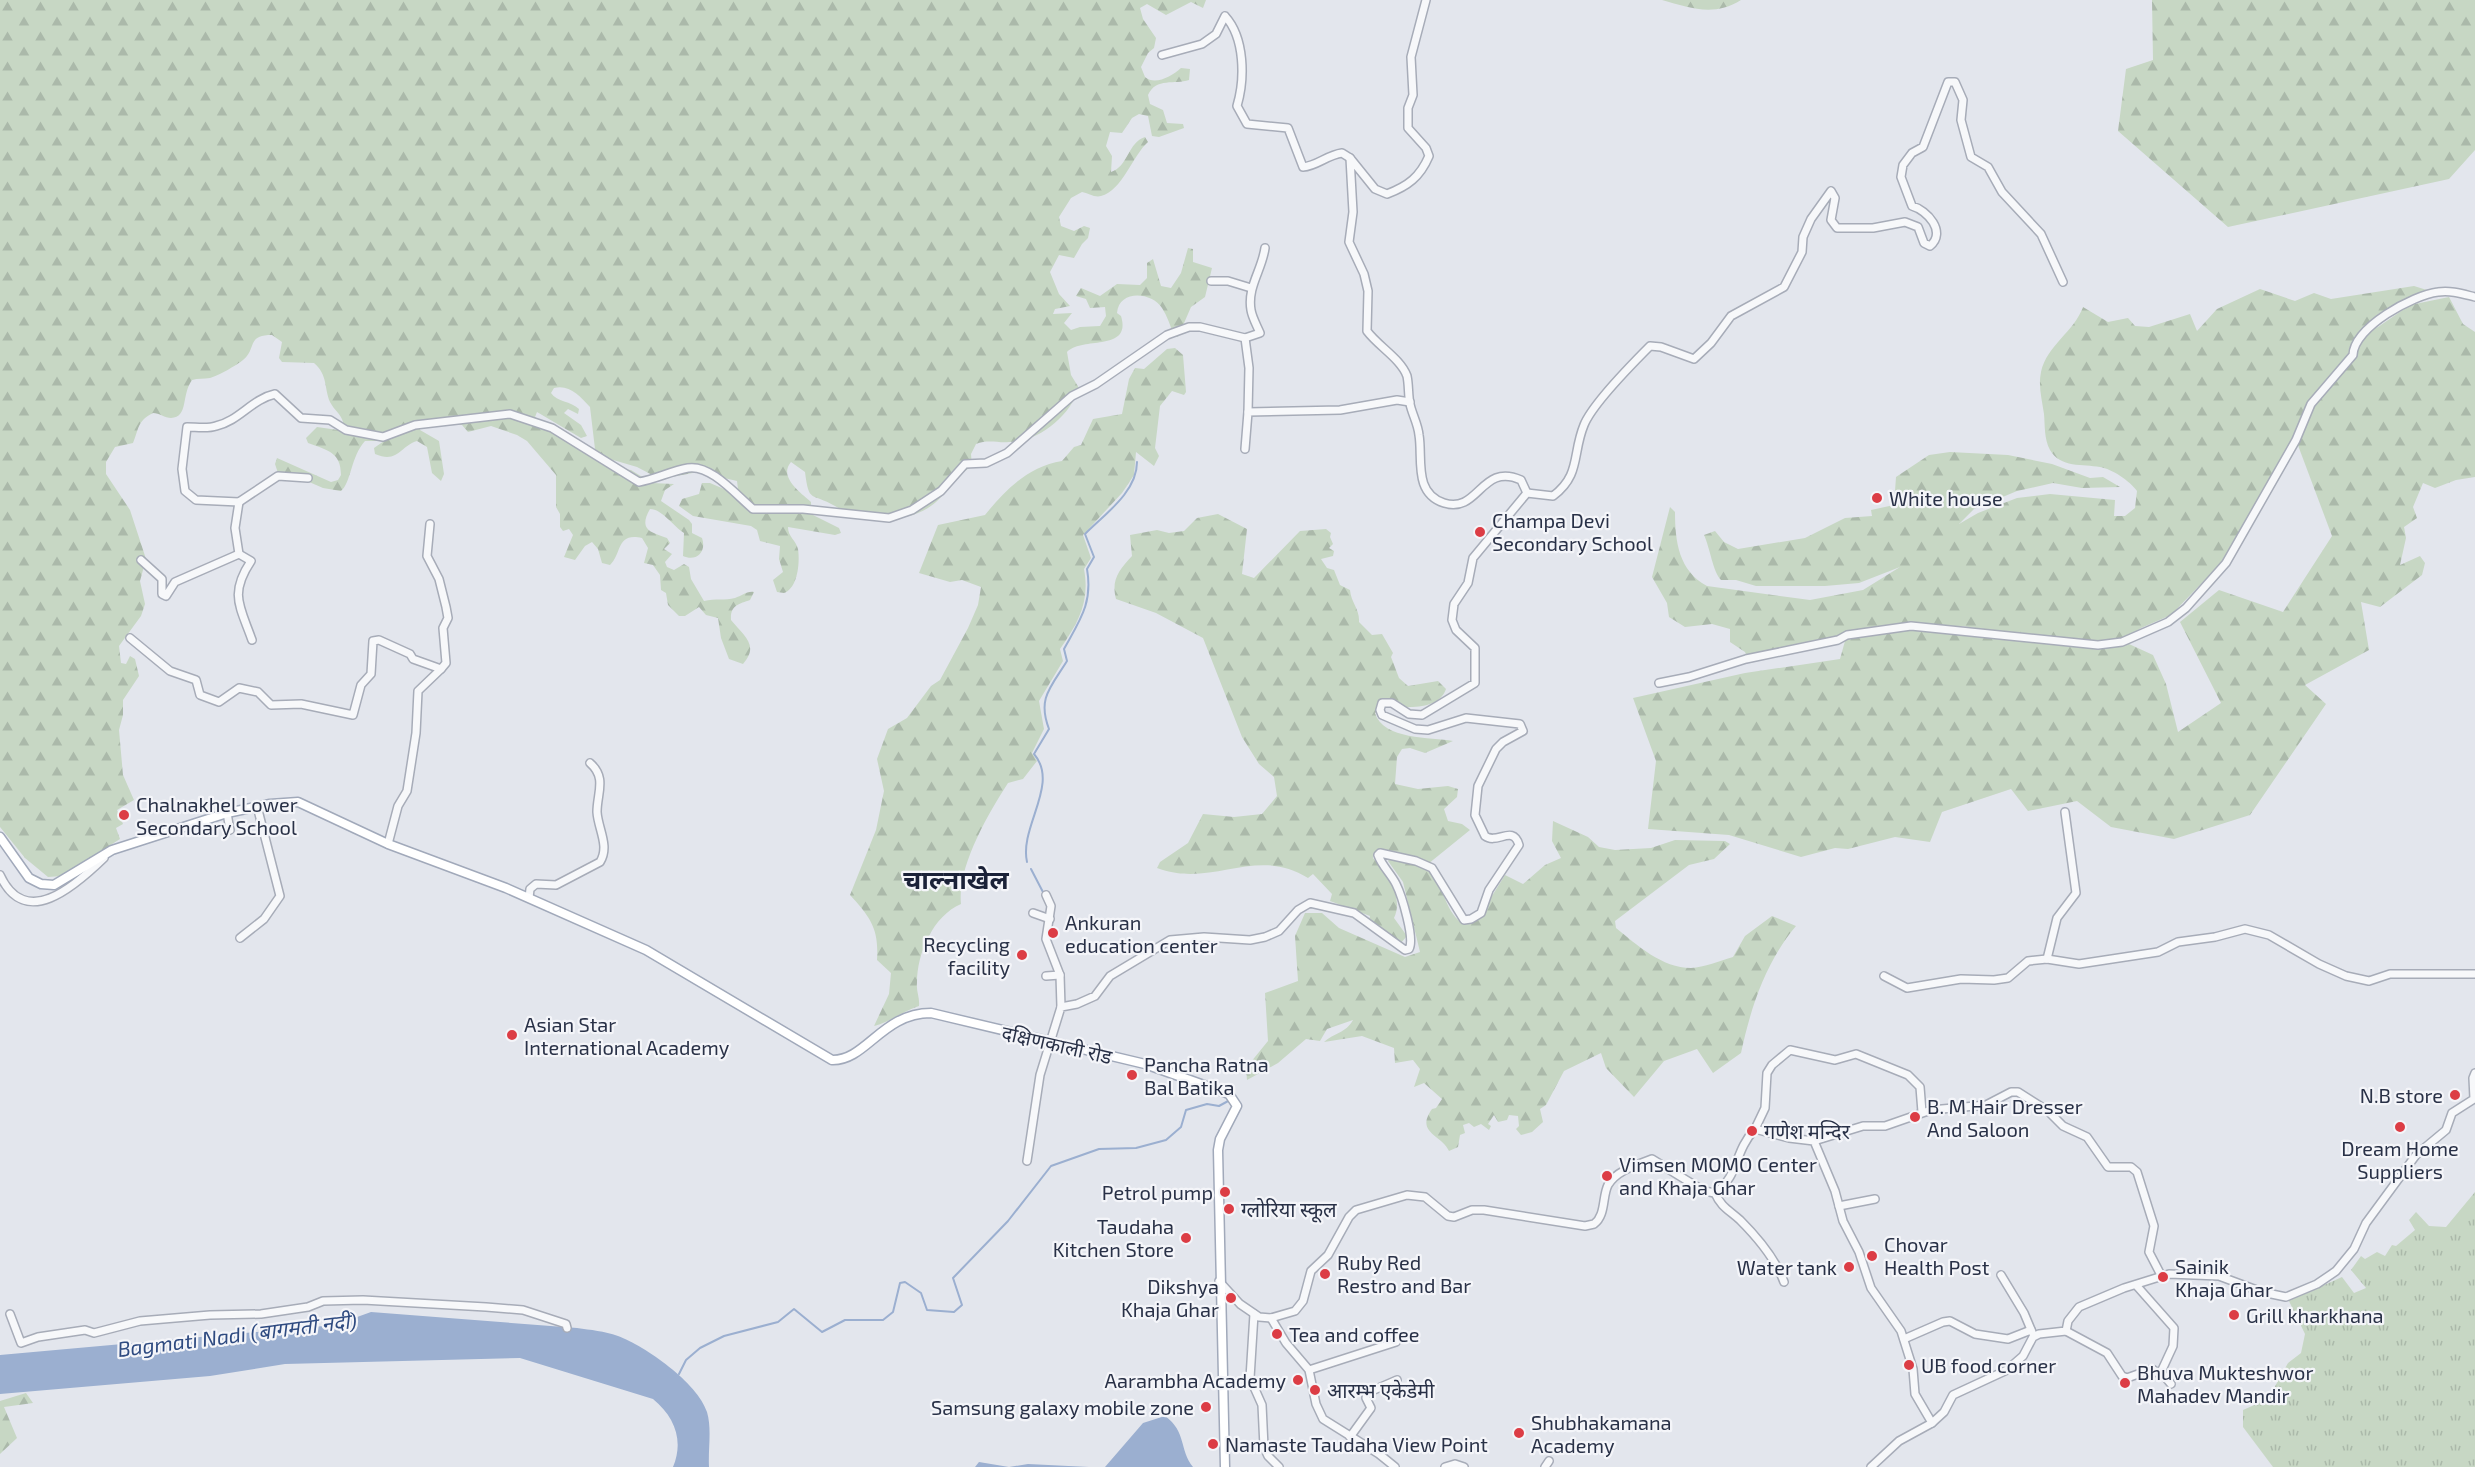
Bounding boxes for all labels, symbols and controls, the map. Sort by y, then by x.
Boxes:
place label: White house [1889,486,2003,510]
marker: White house [1870,491,1884,505]
place label: Champa Devi Secondary School [1492,508,1653,555]
marker: Champa Devi Secondary School [1473,525,1487,539]
place label: Chalnakhel Lower Secondary School [136,792,298,839]
marker: Chalnakhel Lower Secondary School [117,808,131,822]
district label: चाल्नाखेल [903,863,1010,894]
place label: Ankuran education center [1065,910,1218,957]
marker: Ankuran education center [1046,926,1060,940]
place label: Recycling facility [923,932,1010,979]
marker: Recycling facility [1015,948,1029,962]
place label: Asian Star International Academy [524,1012,730,1059]
street label: दक्षिणकाली रोड [1000,1020,1115,1068]
marker: Asian Star International Academy [505,1028,519,1042]
place label: Pancha Ratna Bal Batika [1144,1052,1269,1099]
marker: Pancha Ratna Bal Batika [1125,1068,1139,1082]
place label: N.B store [2360,1083,2443,1107]
marker: N.B store [2448,1088,2462,1102]
place label: B. M Hair Dresser And Saloon [1927,1094,2083,1141]
marker: B. M Hair Dresser And Saloon [1908,1110,1922,1124]
place label: गणेश मन्दिर [1764,1119,1851,1143]
marker: Dream Home Suppliers [2393,1120,2407,1134]
marker: गणेश मन्दिर [1745,1124,1759,1138]
place label: Dream Home Suppliers [2341,1136,2459,1183]
place label: Vimsen MOMO Center and Khaja Ghar [1619,1152,1817,1199]
marker: Vimsen MOMO Center and Khaja Ghar [1600,1169,1614,1183]
place label: Petrol pump [1102,1180,1213,1204]
marker: Petrol pump [1218,1185,1232,1199]
place label: ग्लोरिया स्कूल [1241,1197,1337,1223]
marker: ग्लोरिया स्कूल [1222,1202,1236,1216]
place label: Taudaha Kitchen Store [1053,1214,1174,1261]
marker: Taudaha Kitchen Store [1179,1231,1193,1245]
place label: Chovar Health Post [1884,1232,1990,1279]
marker: Chovar Health Post [1865,1249,1879,1263]
place label: Ruby Red Restro and Bar [1337,1250,1471,1297]
place label: Sainik Khaja Ghar [2175,1254,2273,1301]
place label: Water tank [1737,1255,1837,1279]
marker: Water tank [1842,1260,1856,1274]
marker: Ruby Red Restro and Bar [1318,1267,1332,1281]
marker: Sainik Khaja Ghar [2156,1270,2170,1284]
place label: Dikshya Khaja Ghar [1121,1274,1219,1321]
marker: Dikshya Khaja Ghar [1224,1291,1238,1305]
place label: Grill kharkhana [2246,1303,2384,1327]
water label: Bagmati Nadi (बागमती नदी) [116,1307,359,1361]
marker: Grill kharkhana [2227,1308,2241,1322]
place label: Tea and coffee [1289,1322,1420,1346]
marker: Tea and coffee [1270,1327,1284,1341]
place label: UB food corner [1921,1353,2056,1377]
marker: UB food corner [1902,1358,1916,1372]
place label: Bhuva Mukteshwor Mahadev Mandir [2137,1360,2313,1407]
place label: Aarambha Academy [1105,1368,1286,1392]
marker: Aarambha Academy [1291,1373,1305,1387]
marker: Bhuva Mukteshwor Mahadev Mandir [2118,1376,2132,1390]
place label: आरम्भ एकेडेमी [1327,1378,1435,1402]
marker: आरम्भ एकेडेमी [1308,1383,1322,1397]
place label: Samsung galaxy mobile zone [931,1395,1194,1419]
marker: Samsung galaxy mobile zone [1199,1400,1213,1414]
place label: Shubhakamana Academy [1531,1410,1672,1457]
marker: Shubhakamana Academy [1512,1426,1526,1440]
place label: Namaste Taudaha View Point [1225,1432,1488,1456]
marker: Namaste Taudaha View Point [1206,1437,1220,1451]

